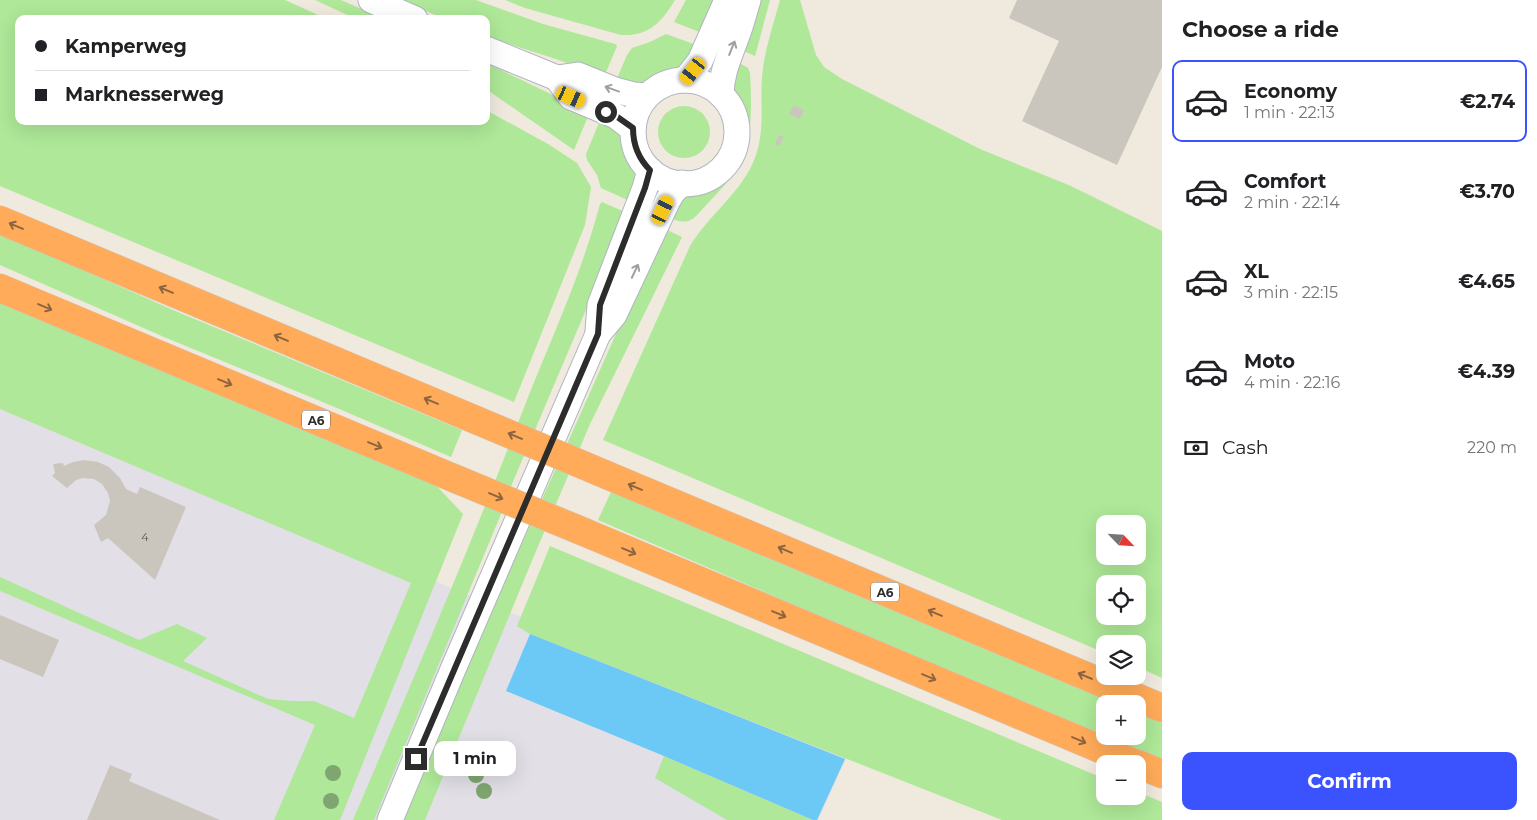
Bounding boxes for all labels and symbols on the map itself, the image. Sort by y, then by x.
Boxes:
one-way arrow [728,41,737,56]
car [677,55,708,87]
car [554,84,587,110]
one-way arrow [605,84,620,93]
route start [595,101,617,123]
car [649,193,676,227]
one-way arrow [9,221,24,231]
one-way arrow [631,264,640,279]
one-way arrow [158,284,173,293]
one-way arrow [37,302,52,312]
one-way arrow [274,333,289,342]
one-way arrow [217,378,232,388]
one-way arrow [424,395,439,405]
road number: A6 [302,410,330,430]
one-way arrow [508,431,523,441]
one-way arrow [367,441,382,450]
one-way arrow [628,481,643,490]
one-way arrow [488,491,503,501]
north arrow [1096,515,1146,565]
house number: 4 [141,530,149,544]
one-way arrow [778,544,793,554]
one-way arrow [621,547,636,557]
road number: A6 [871,582,899,602]
one-way arrow [928,607,943,617]
one-way arrow [771,610,786,619]
one-way arrow [1078,670,1093,680]
one-way arrow [921,672,936,682]
one-way arrow [1071,735,1086,745]
callout: 1 min [434,742,516,776]
route end [405,748,427,770]

